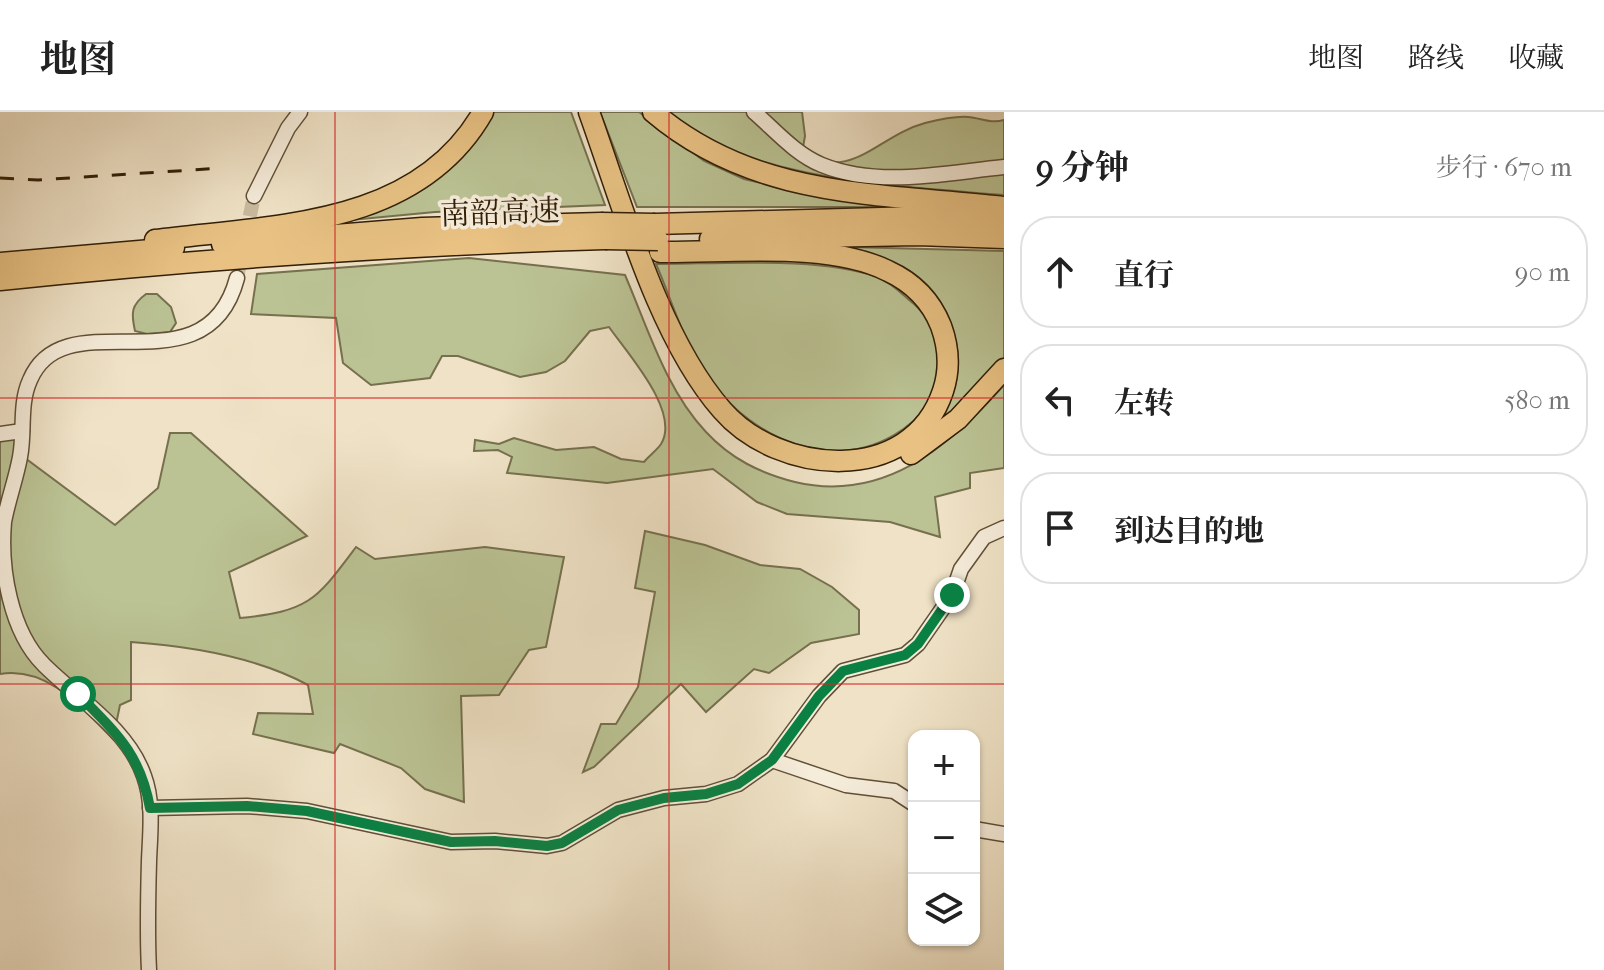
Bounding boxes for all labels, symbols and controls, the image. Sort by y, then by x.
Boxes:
text: 地图 [40,37,116,82]
text: 地图 [1308,41,1364,74]
text: 路线 [1408,41,1464,74]
text: 收藏 [1508,41,1564,74]
text: 9 分钟 [1036,148,1129,188]
text: 步行 · 670 m [1436,152,1572,183]
street label: 南韶高速 [439,193,561,233]
icon: ahead [1038,250,1082,294]
text: 90 m [1515,257,1570,288]
text: 直行 [1114,258,1174,293]
icon: left [1038,378,1082,422]
text: 580 m [1504,385,1570,416]
text: 左转 [1114,386,1174,421]
icon: arrive [1038,506,1082,550]
text: 到达目的地 [1114,514,1264,549]
route end [934,577,970,613]
route start [60,676,96,712]
map controls [908,730,980,946]
button: + [908,730,980,802]
button: − [908,802,980,874]
button: layers [908,874,980,946]

